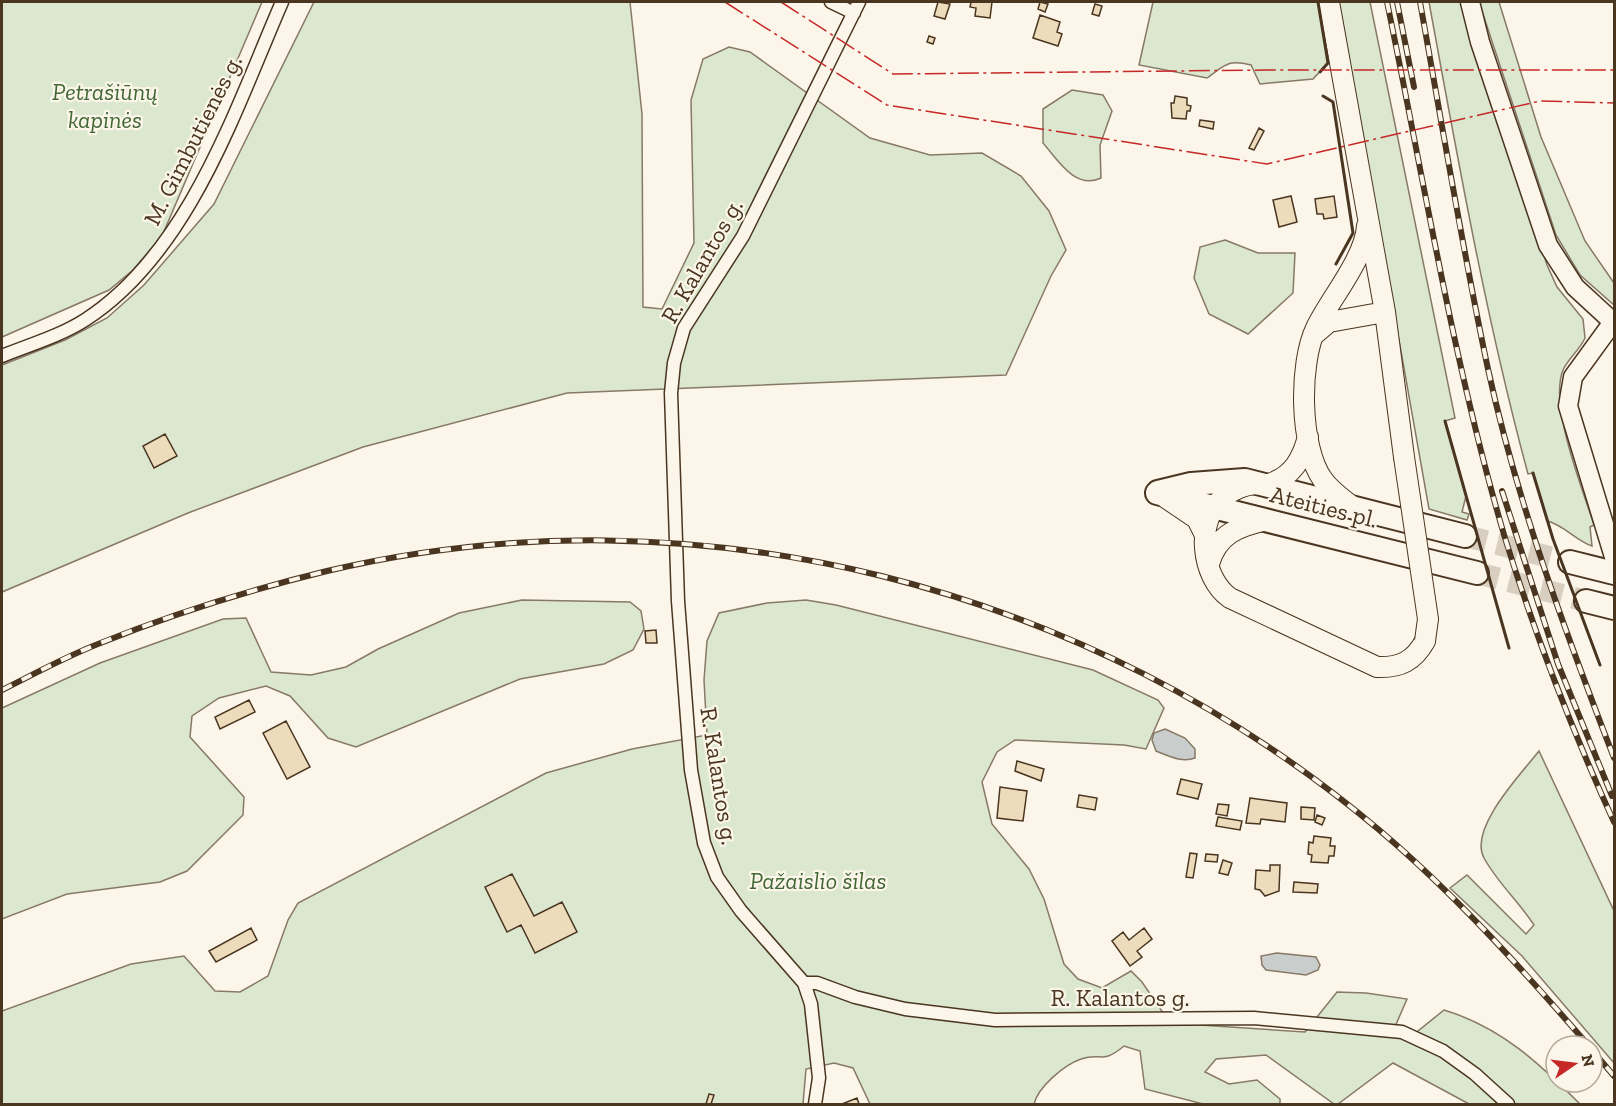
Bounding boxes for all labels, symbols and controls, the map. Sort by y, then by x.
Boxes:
street label: M. Gimbutienės g. [137,50,248,230]
park label: Petrašiūnų kapinės [52,77,158,134]
street label: R. Kalantos g. [654,193,749,328]
street label: Ateities pl. [1267,479,1381,534]
street label: R. Kalantos g. [694,705,745,847]
park label: Pažaislio šilas [750,866,886,895]
street label: R. Kalantos g. [1050,983,1190,1012]
north arrow [1544,1034,1604,1094]
text: N [1577,1052,1599,1069]

